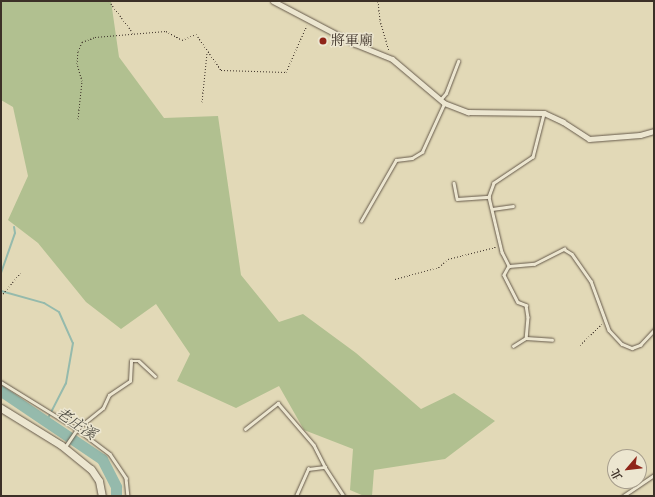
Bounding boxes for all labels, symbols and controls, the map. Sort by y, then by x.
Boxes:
place label: 將軍廟 [331,33,373,49]
marker: 將軍廟 [318,36,328,46]
water label: 老庄溪 [52,404,100,444]
north arrow [607,449,647,489]
text: 北 [609,466,626,482]

